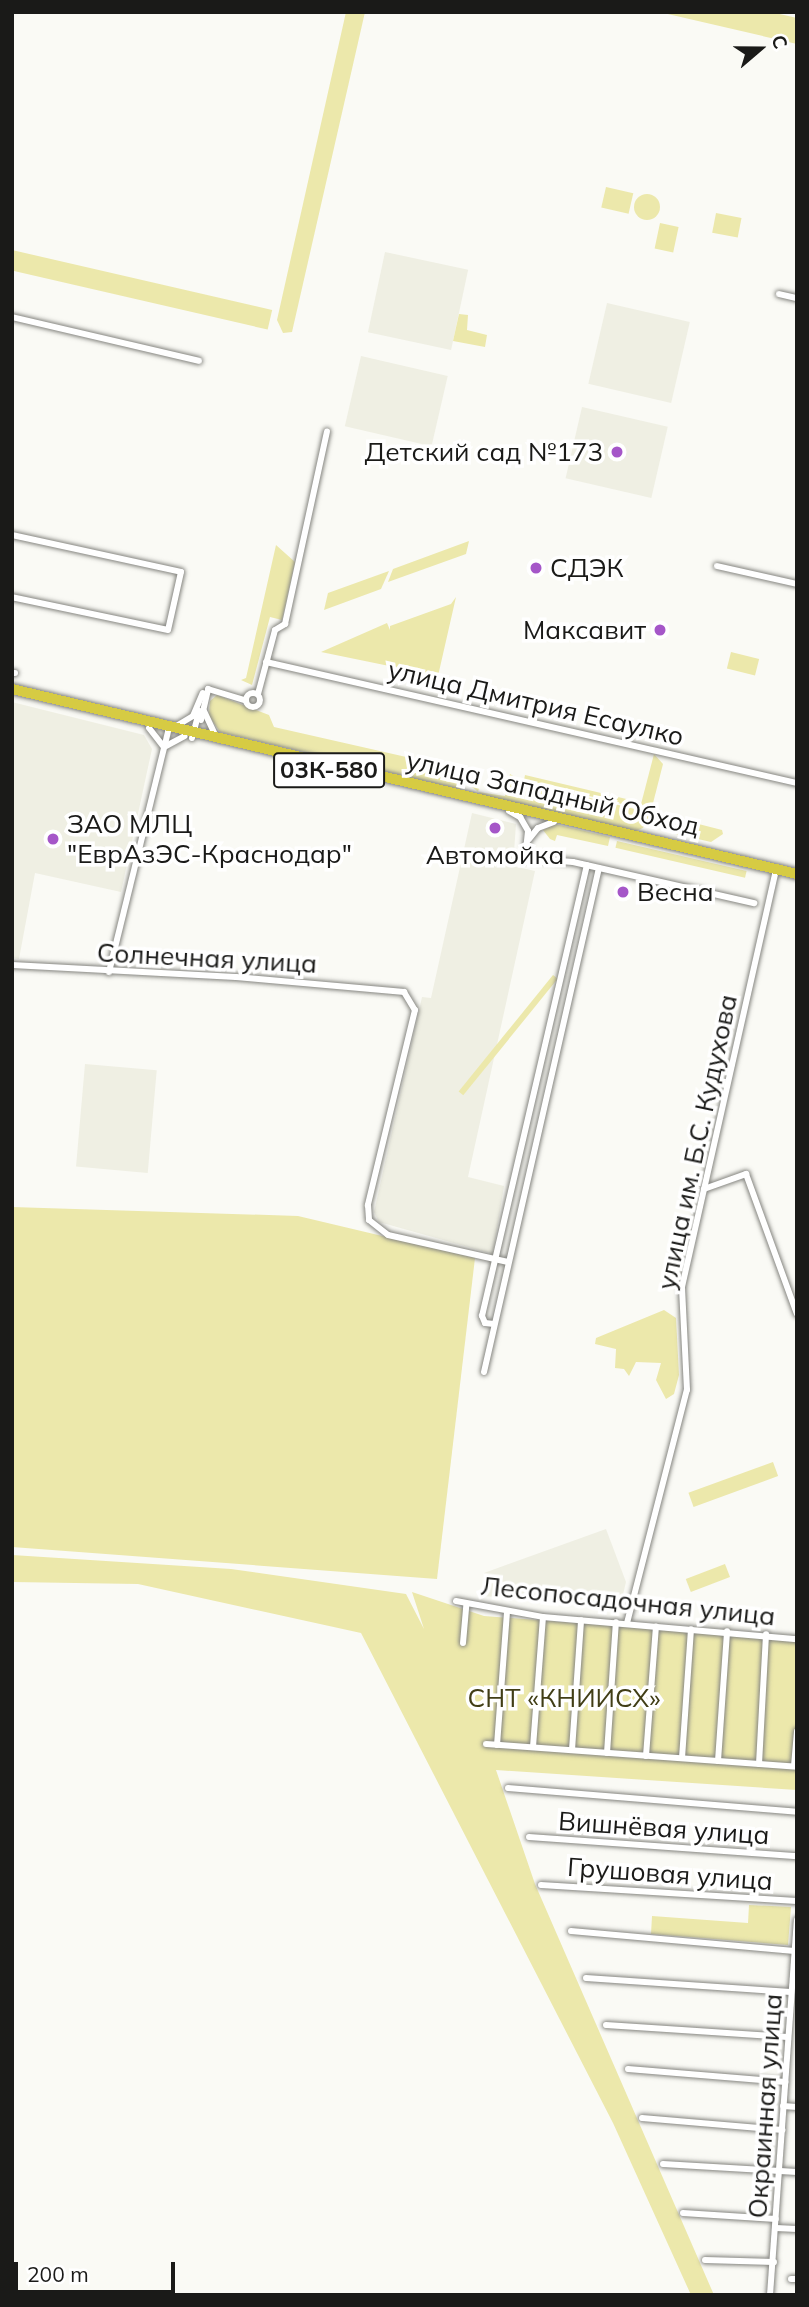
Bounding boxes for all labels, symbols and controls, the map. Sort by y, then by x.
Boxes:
north arrow [725,14,795,84]
text: С [766,32,793,52]
place label: Детский сад №173 [364,436,603,468]
marker: Детский сад №173 [609,444,625,460]
place label: СДЭК [550,552,624,584]
marker: СДЭК [528,560,544,576]
place label: Максавит [523,614,646,646]
marker: Максавит [652,622,668,638]
street label: улица Дмитрия Есаулко [385,654,687,752]
street label: улица Западный Обход [404,744,702,842]
road number: 03К-580 [273,750,385,790]
place label: ЗАО МЛЦ "ЕврАзЭС-Краснодар" [67,808,352,870]
marker: Автомойка [487,820,503,836]
marker: ЗАО МЛЦ "ЕврАзЭС-Краснодар" [45,831,61,847]
place label: Автомойка [426,839,564,871]
place label: Весна [637,876,714,908]
marker: Весна [615,884,631,900]
street label: Солнечная улица [96,937,318,979]
street label: улица им. Б.С. Кудухова [650,992,744,1292]
street label: Лесопосадочная улица [479,1570,777,1632]
park label: СНТ «КНИИСХ» [467,1682,661,1714]
street label: Вишнёвая улица [557,1805,771,1851]
street label: Грушовая улица [566,1851,774,1897]
street label: Окраинная улица [742,1993,788,2219]
scale bar [18,2248,178,2292]
text: 200 m [27,2261,89,2287]

